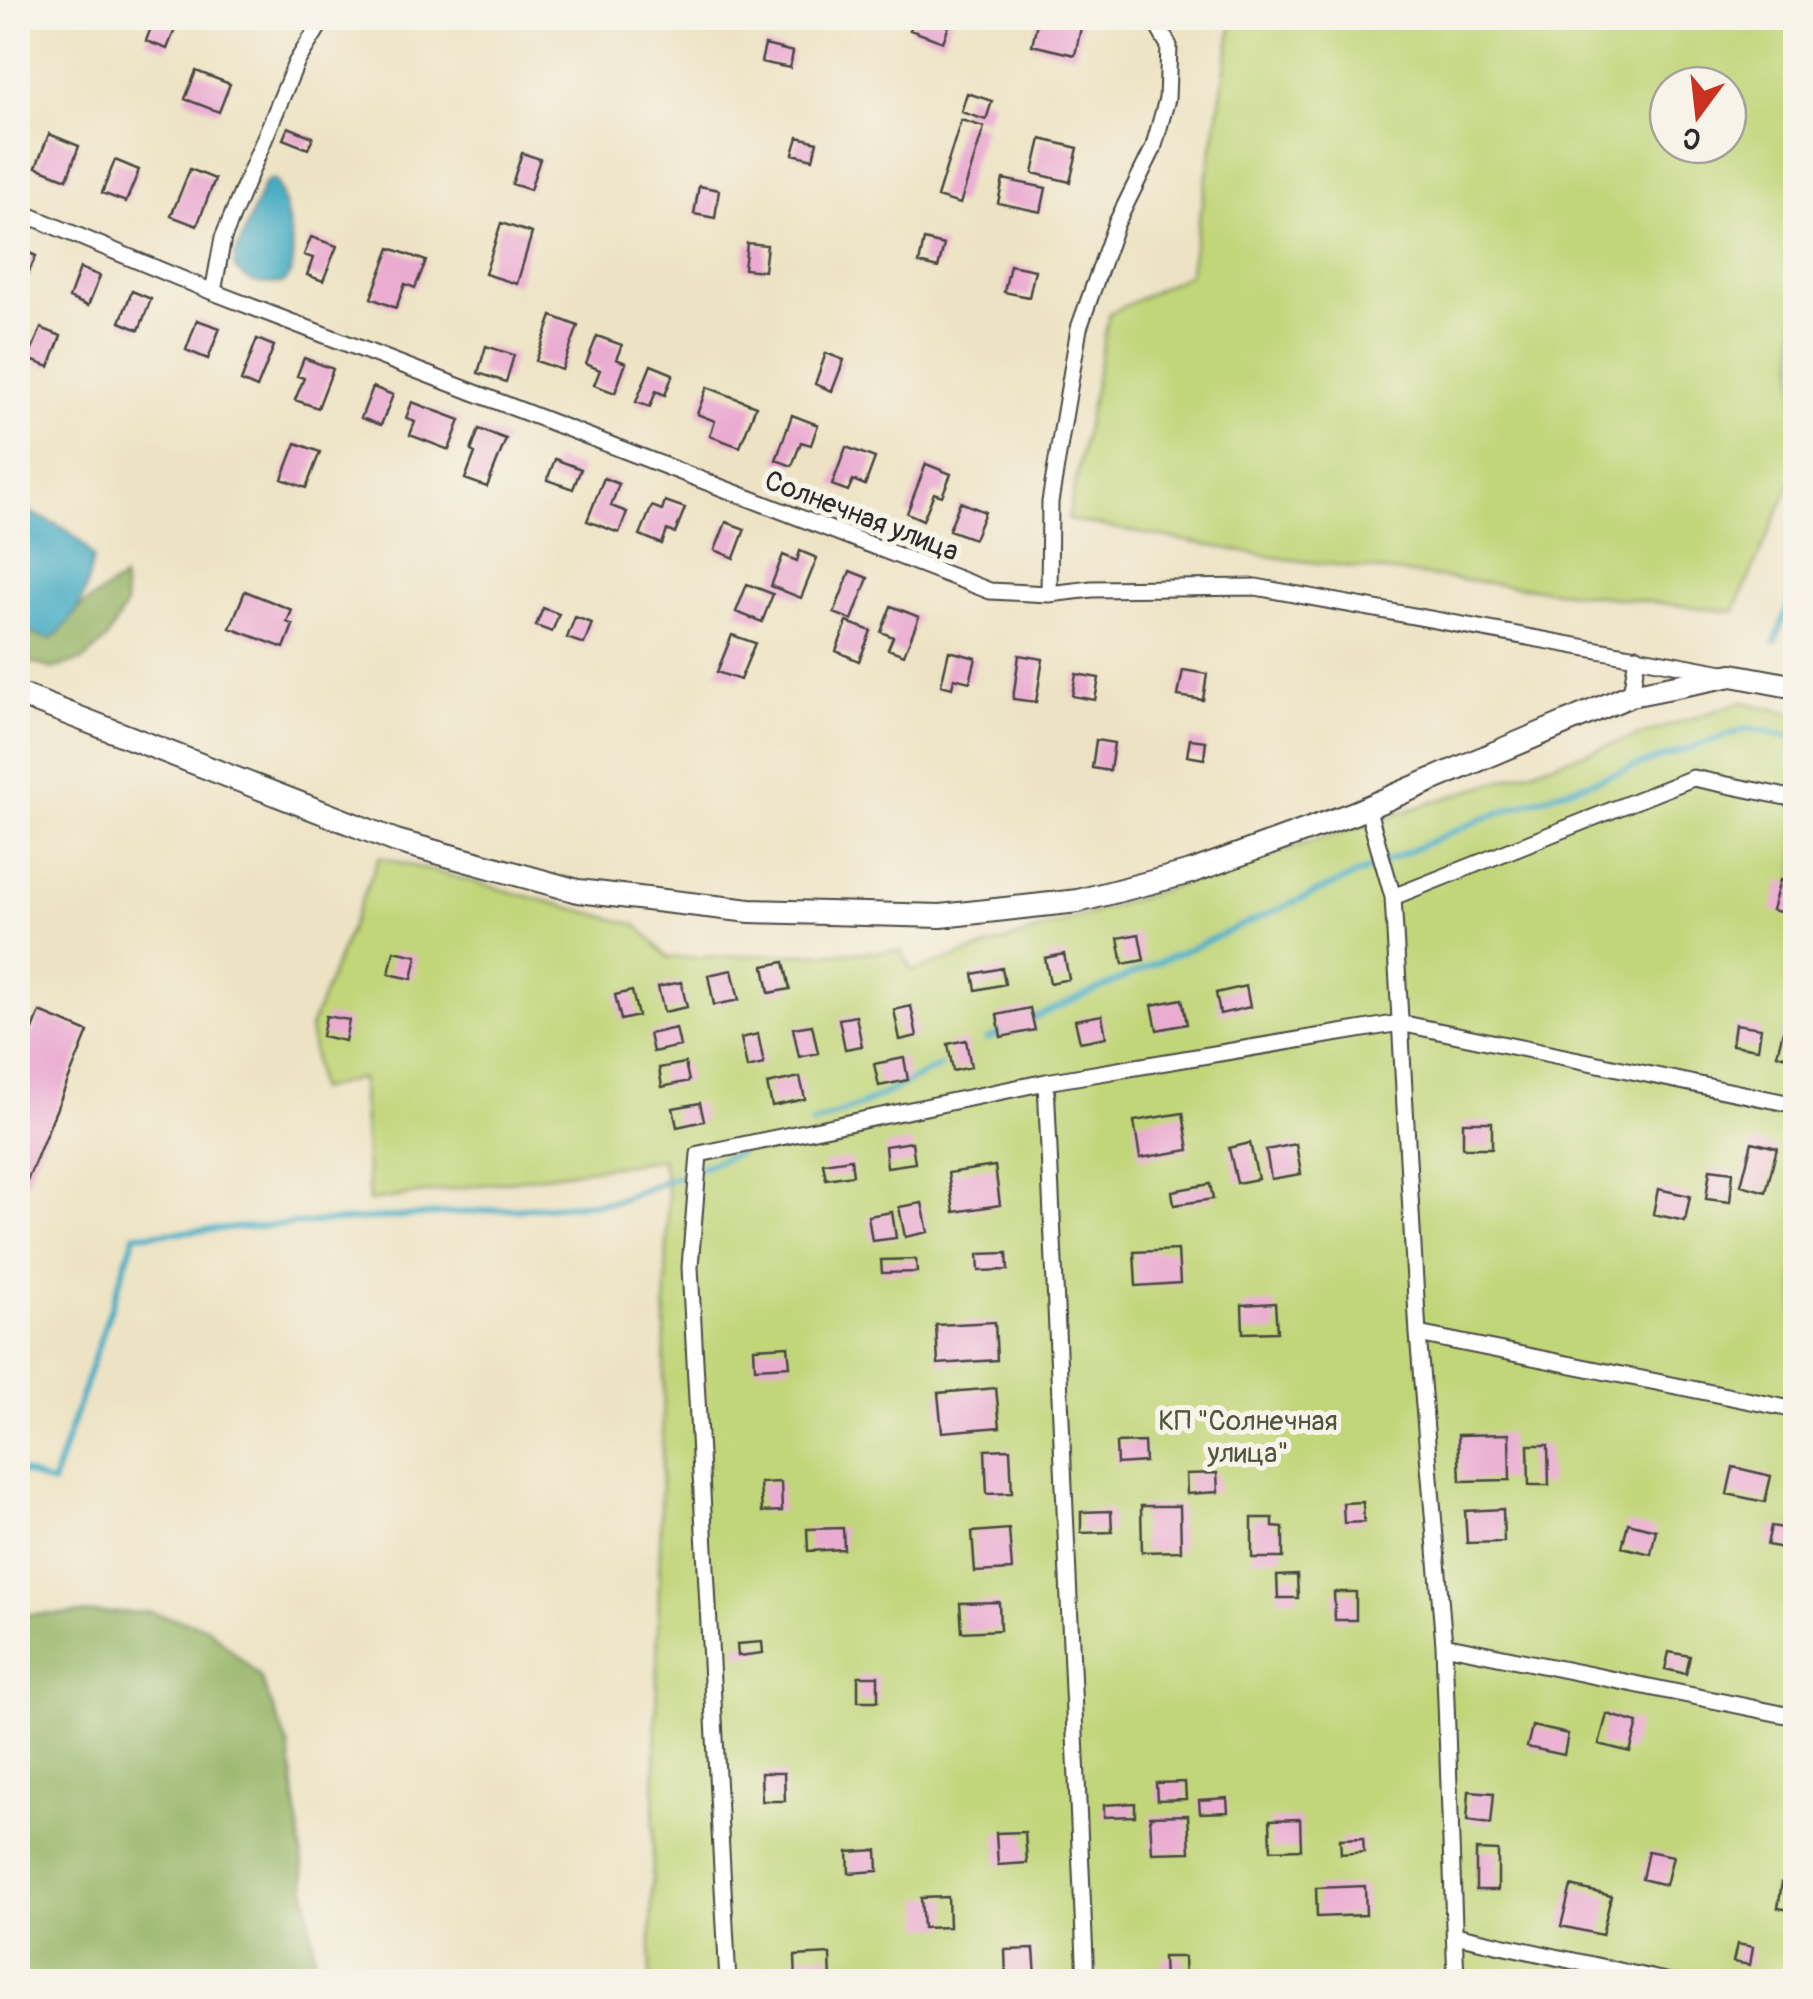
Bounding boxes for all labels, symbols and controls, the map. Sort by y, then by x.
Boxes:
north arrow [1648,65,1748,165]
text: С [1679,119,1705,157]
street label: Солнечная улица [760,463,963,569]
park label: КП "Солнечная улица" [1158,1404,1338,1471]

